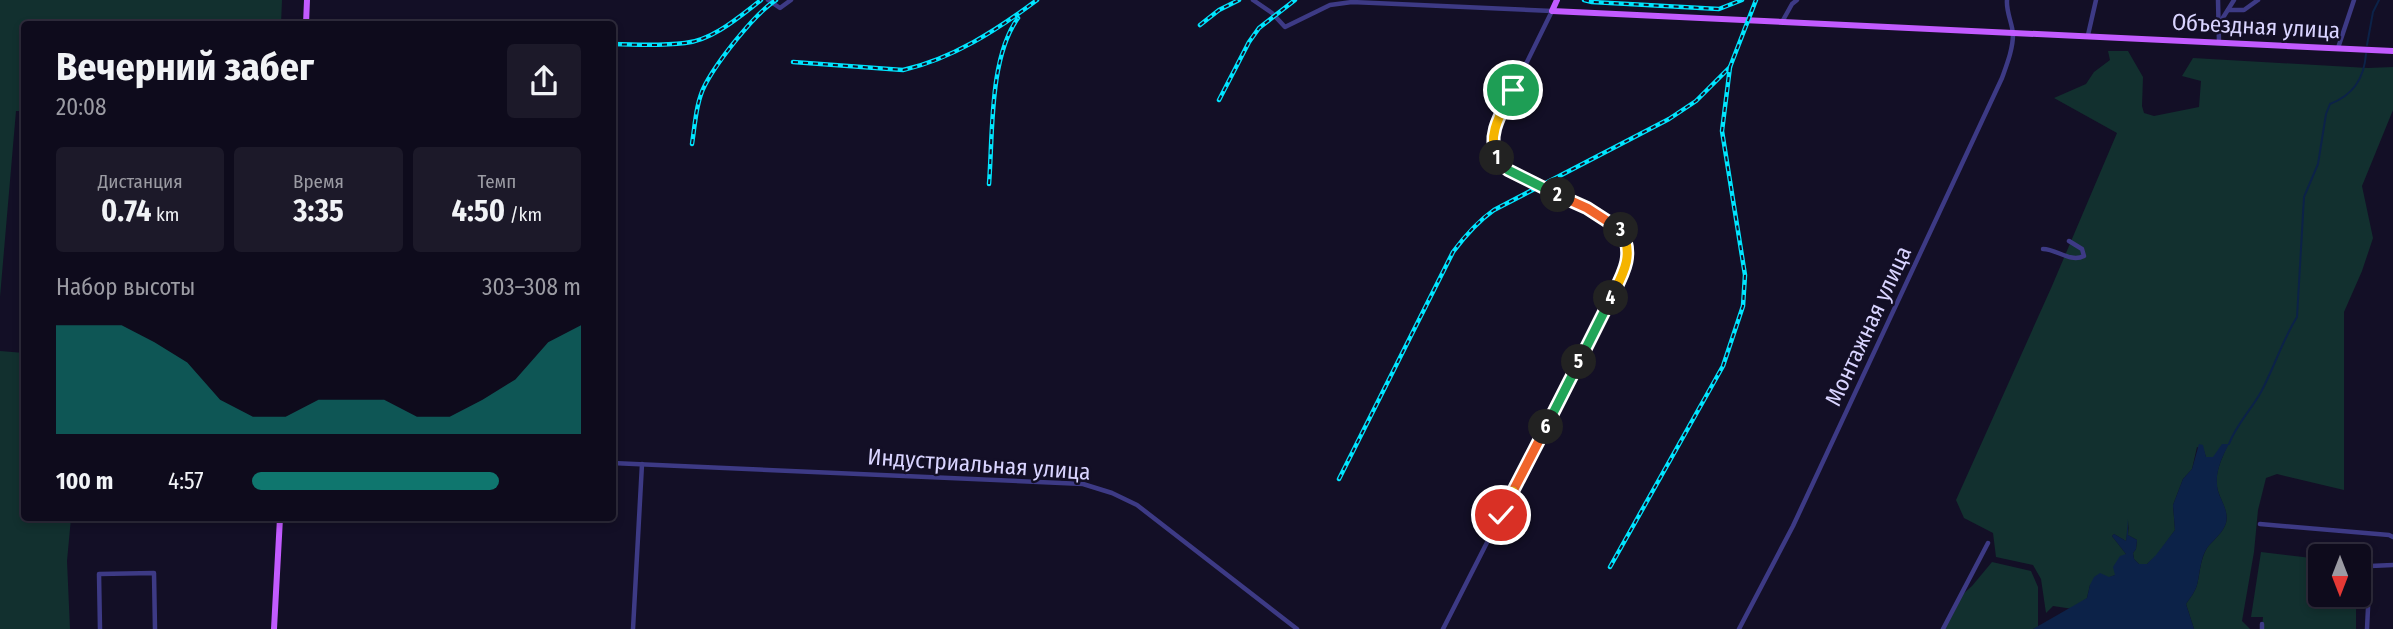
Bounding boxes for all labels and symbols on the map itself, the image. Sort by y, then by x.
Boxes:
street label: Объездная улица [2171,8,2341,44]
pin [1483,60,1543,120]
pin: 1 [1480,140,1514,176]
pin: 2 [1540,178,1576,212]
pin: 3 [1604,212,1638,247]
street label: Монтажная улица [1819,242,1917,410]
pin: 4 [1594,280,1628,316]
pin: 5 [1562,344,1596,380]
pin: 6 [1528,410,1564,444]
street label: Индустриальная улица [867,442,1091,486]
pin [1471,485,1531,545]
north arrow [2308,544,2371,607]

